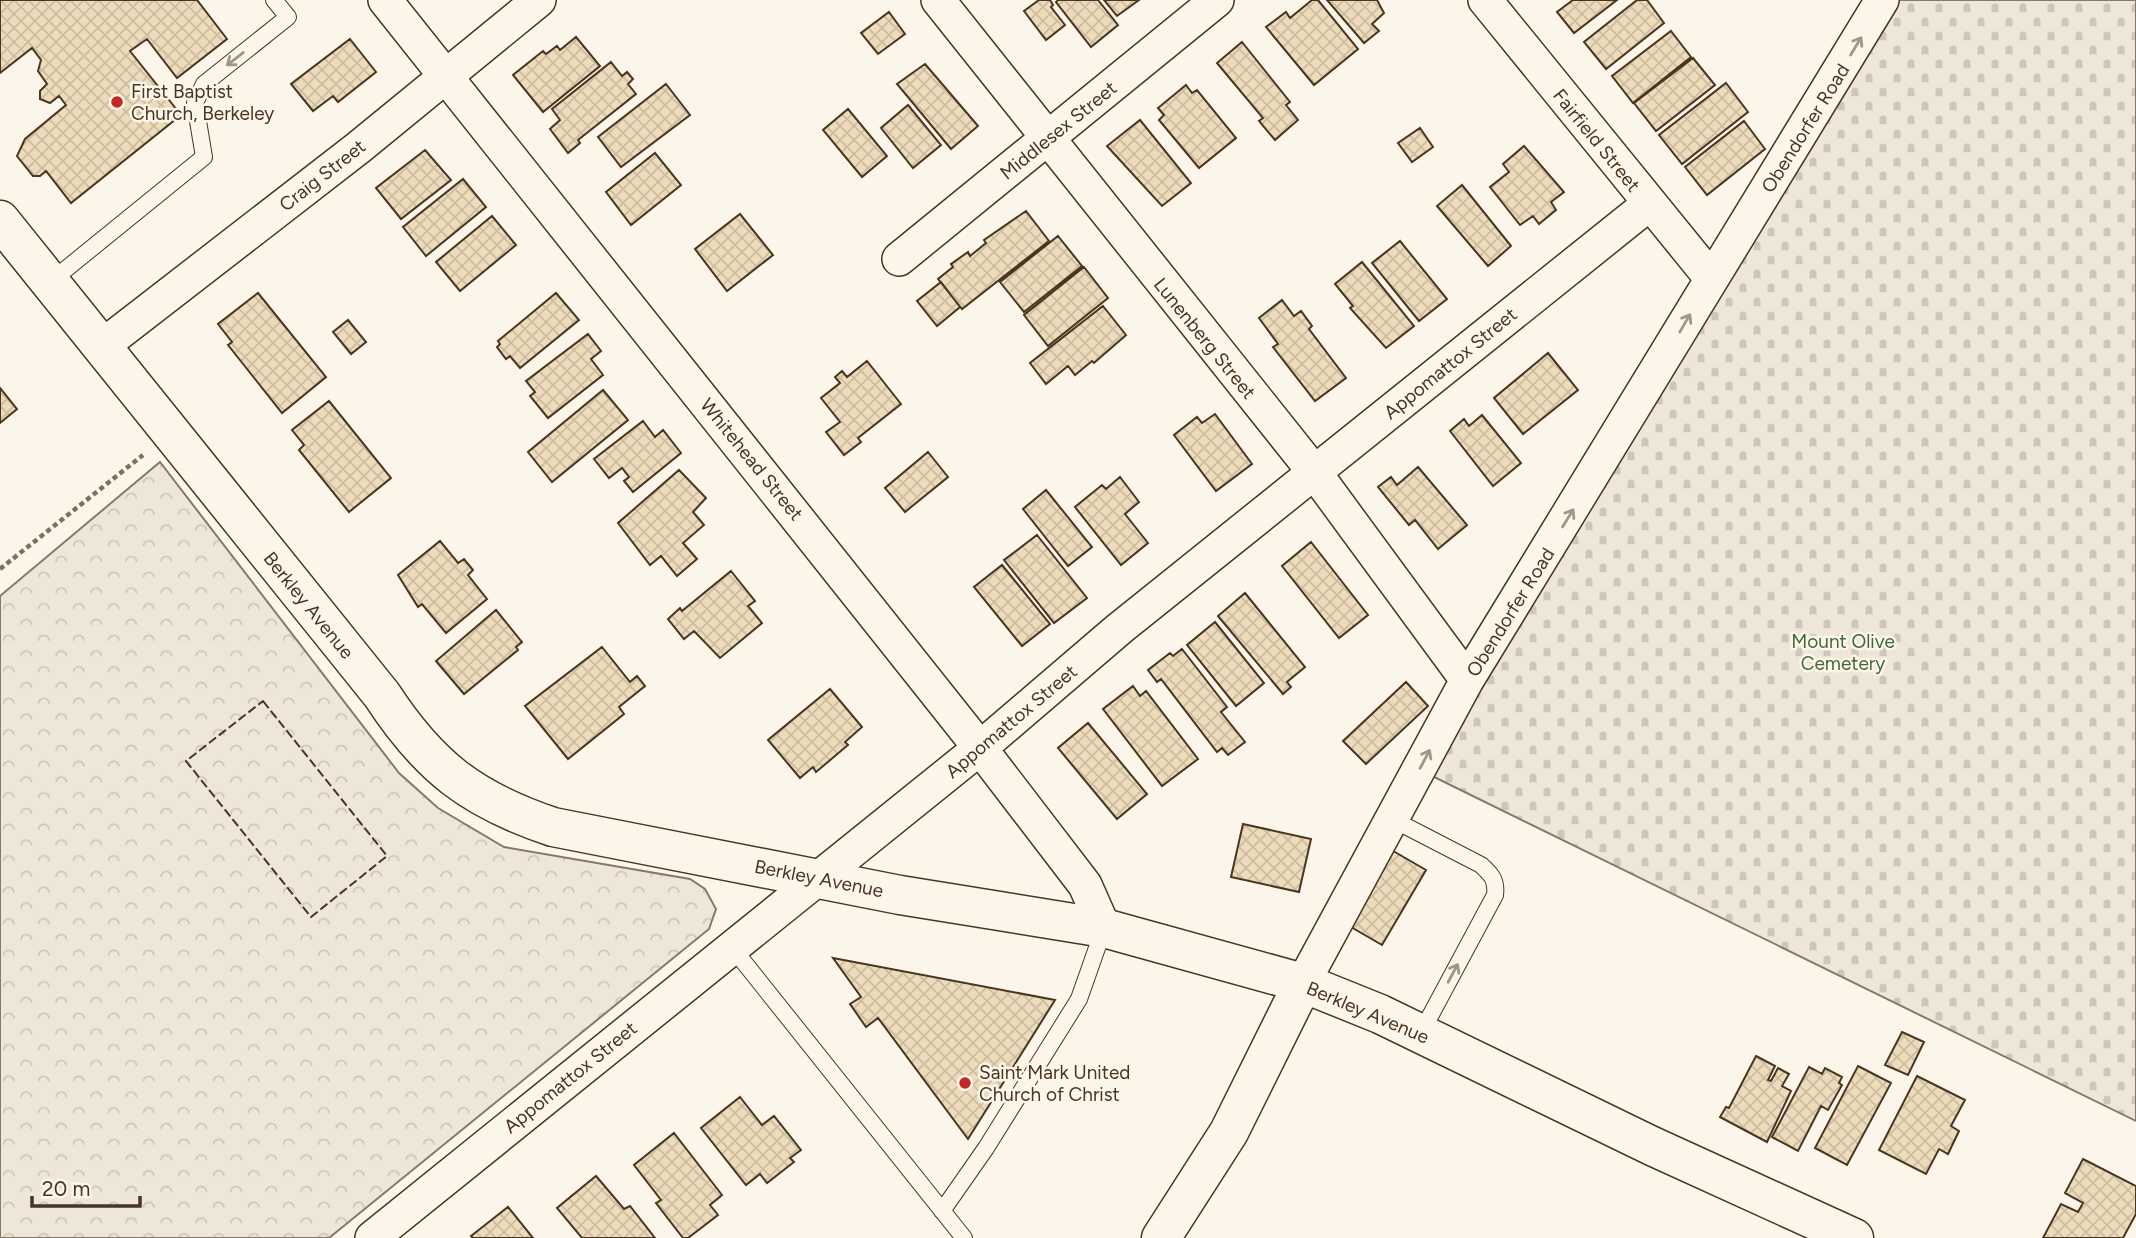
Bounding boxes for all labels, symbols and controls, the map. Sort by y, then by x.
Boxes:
one-way arrow [1849,37,1863,57]
one-way arrow [226,52,244,67]
street label: Obendorfer Road [1757,60,1854,197]
street label: Middlesex Street [995,76,1121,184]
place label: First Baptist Church, Berkeley [131,80,274,125]
street label: Fairfield Street [1548,84,1645,196]
marker: First Baptist Church, Berkeley [109,94,125,110]
street label: Craig Street [275,135,370,216]
street label: Lunenberg Street [1149,273,1260,403]
street label: Appomattox Street [1379,303,1521,424]
one-way arrow [1678,314,1692,334]
street label: Whitehead Street [695,394,808,525]
one-way arrow [1560,509,1575,528]
street label: Obendorfer Road [1462,544,1559,681]
street label: Berkley Avenue [258,547,359,663]
park label: Mount Olive Cemetery [1791,630,1895,675]
street label: Appomattox Street [941,660,1082,783]
one-way arrow [1419,749,1432,770]
street label: Berkley Avenue [752,855,885,902]
one-way arrow [1447,963,1460,984]
street label: Berkley Avenue [1303,976,1433,1049]
street label: Appomattox Street [499,1017,641,1138]
place label: Saint Mark United Church of Christ [979,1061,1130,1106]
marker: Saint Mark United Church of Christ [957,1075,973,1091]
scale bar [32,1164,140,1208]
text: 20 m [42,1176,90,1201]

